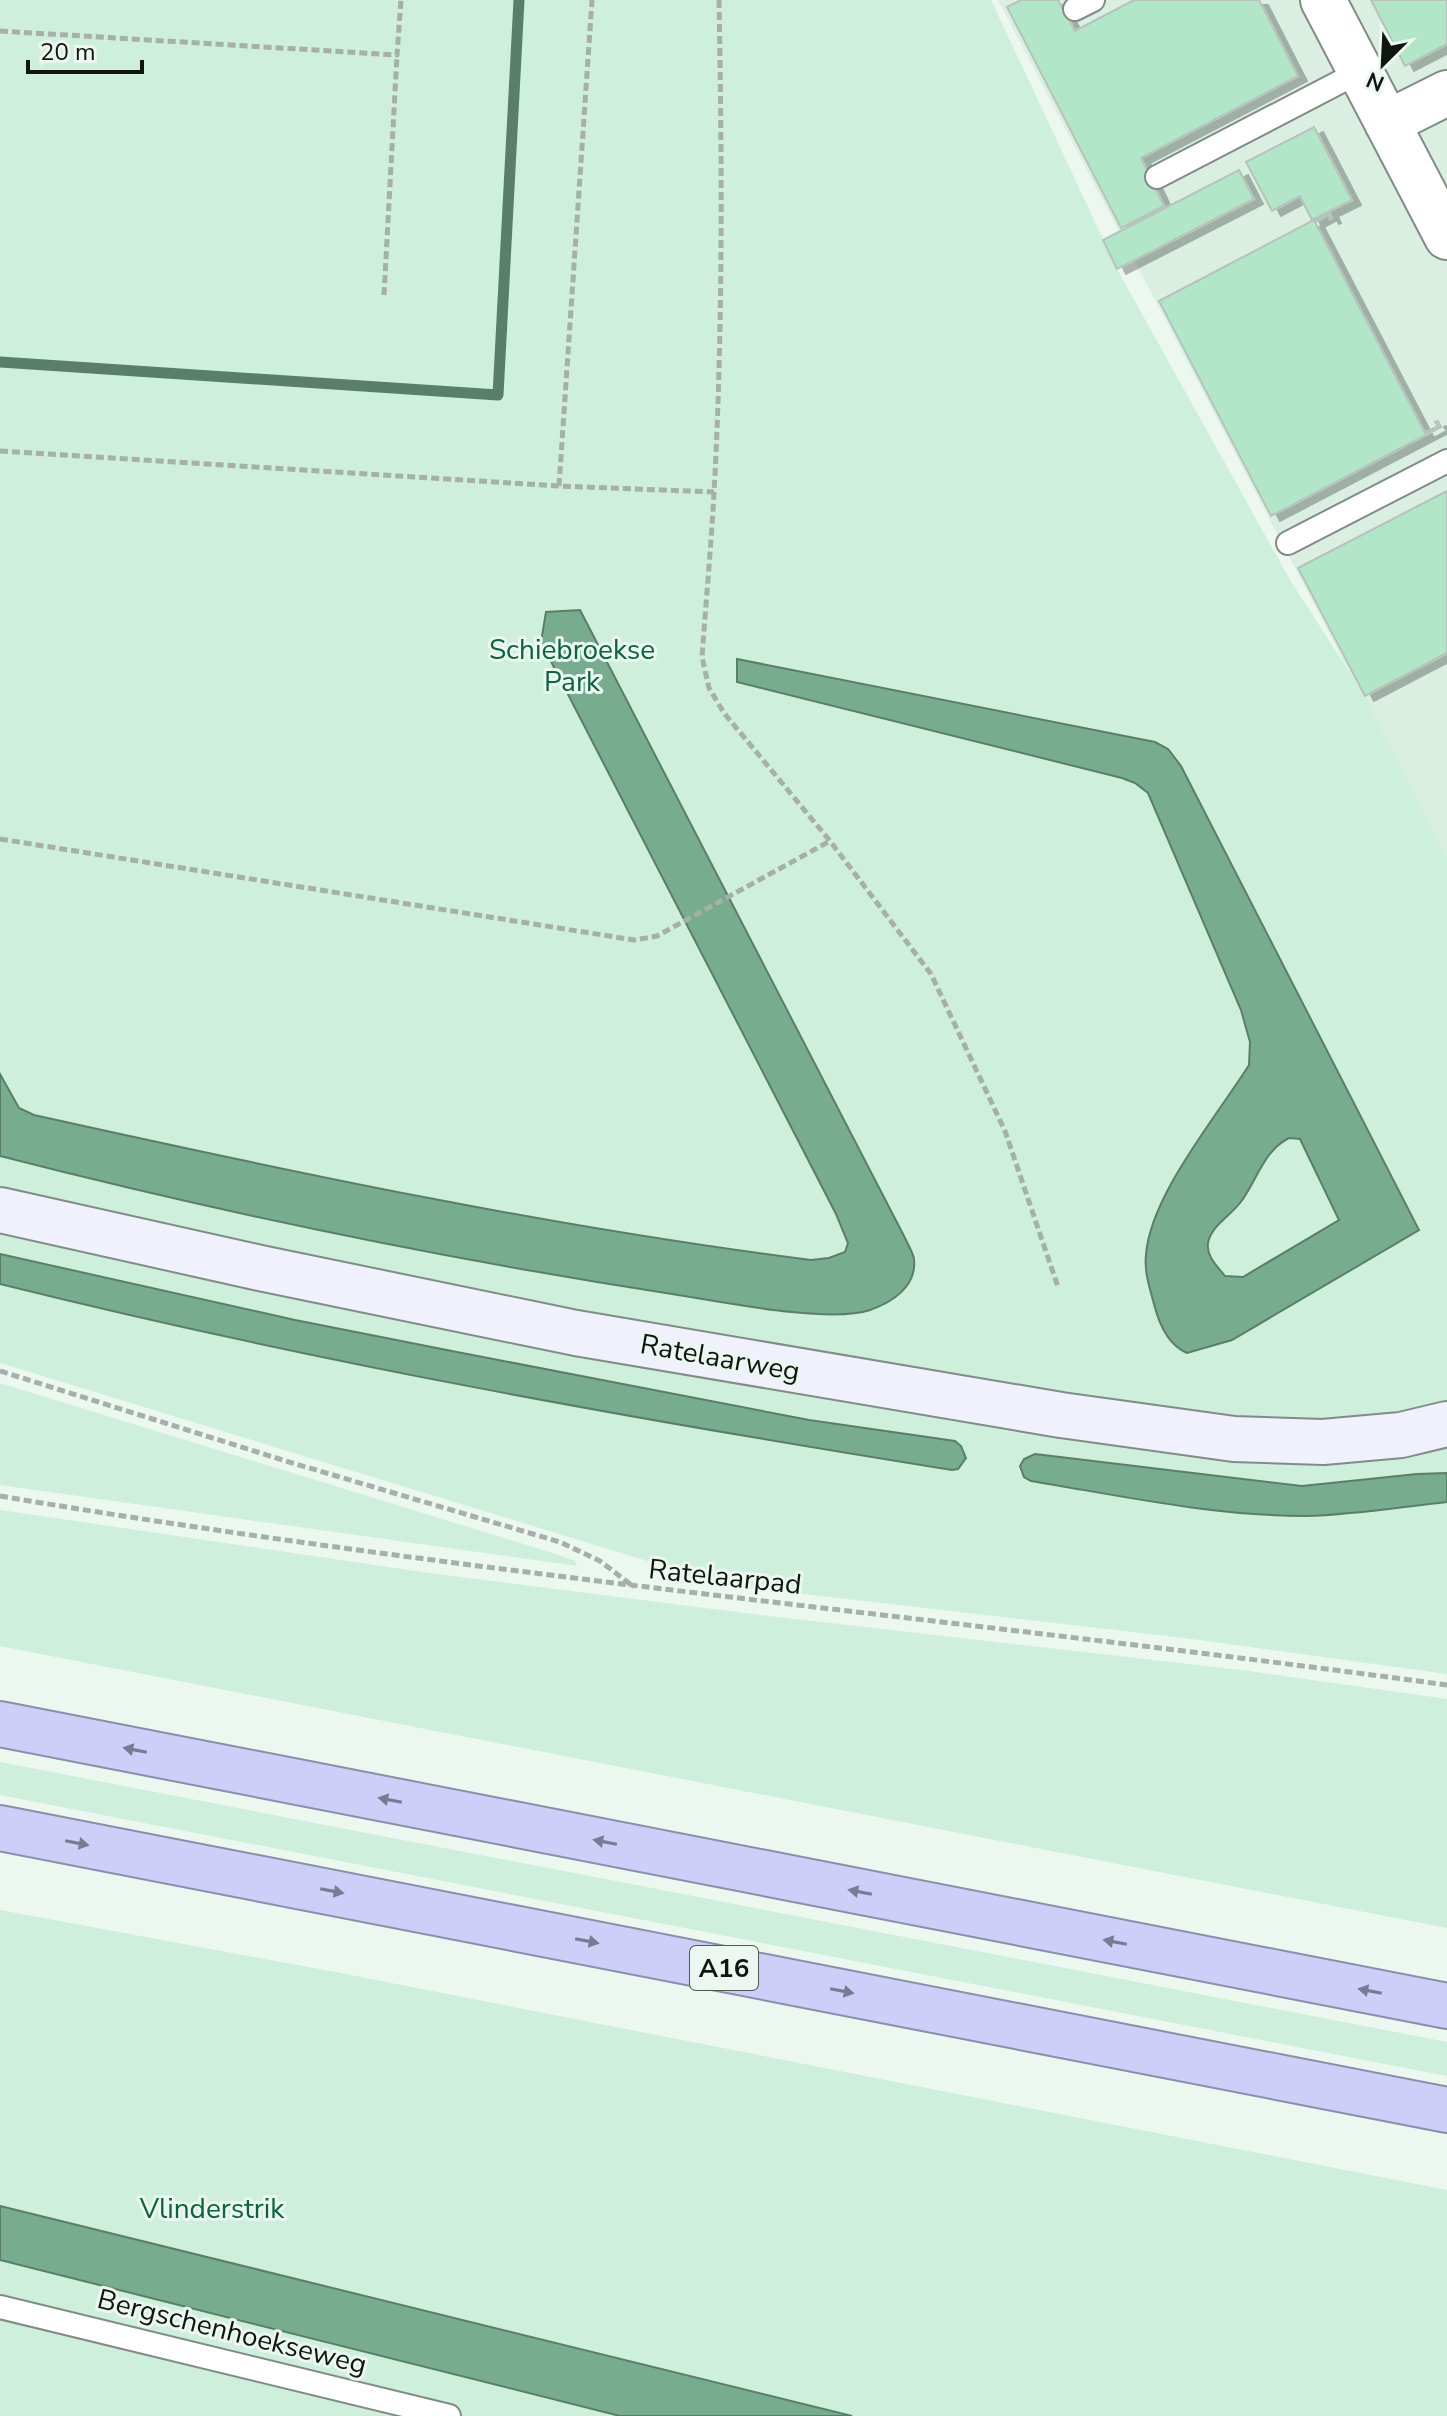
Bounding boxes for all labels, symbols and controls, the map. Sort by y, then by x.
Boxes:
scale bar [28,24,142,74]
north arrow [1343,24,1423,104]
text: 20 m [40,36,96,68]
text: N [1362,64,1389,98]
park label: Schiebroekse Park [489,631,655,701]
street label: Ratelaarweg [637,1325,803,1391]
street label: Ratelaarpad [647,1550,803,1604]
one-way arrow [122,1744,147,1756]
one-way arrow [377,1793,402,1805]
one-way arrow [592,1835,617,1847]
one-way arrow [64,1837,89,1849]
one-way arrow [847,1885,872,1897]
one-way arrow [320,1886,345,1898]
one-way arrow [575,1935,600,1948]
one-way arrow [1102,1935,1127,1947]
road number: A16 [690,1946,758,1990]
one-way arrow [830,1985,855,1998]
one-way arrow [1358,1985,1383,1997]
park label: Vlinderstrik [139,2190,285,2228]
street label: Bergschenhoekseweg [93,2280,371,2384]

